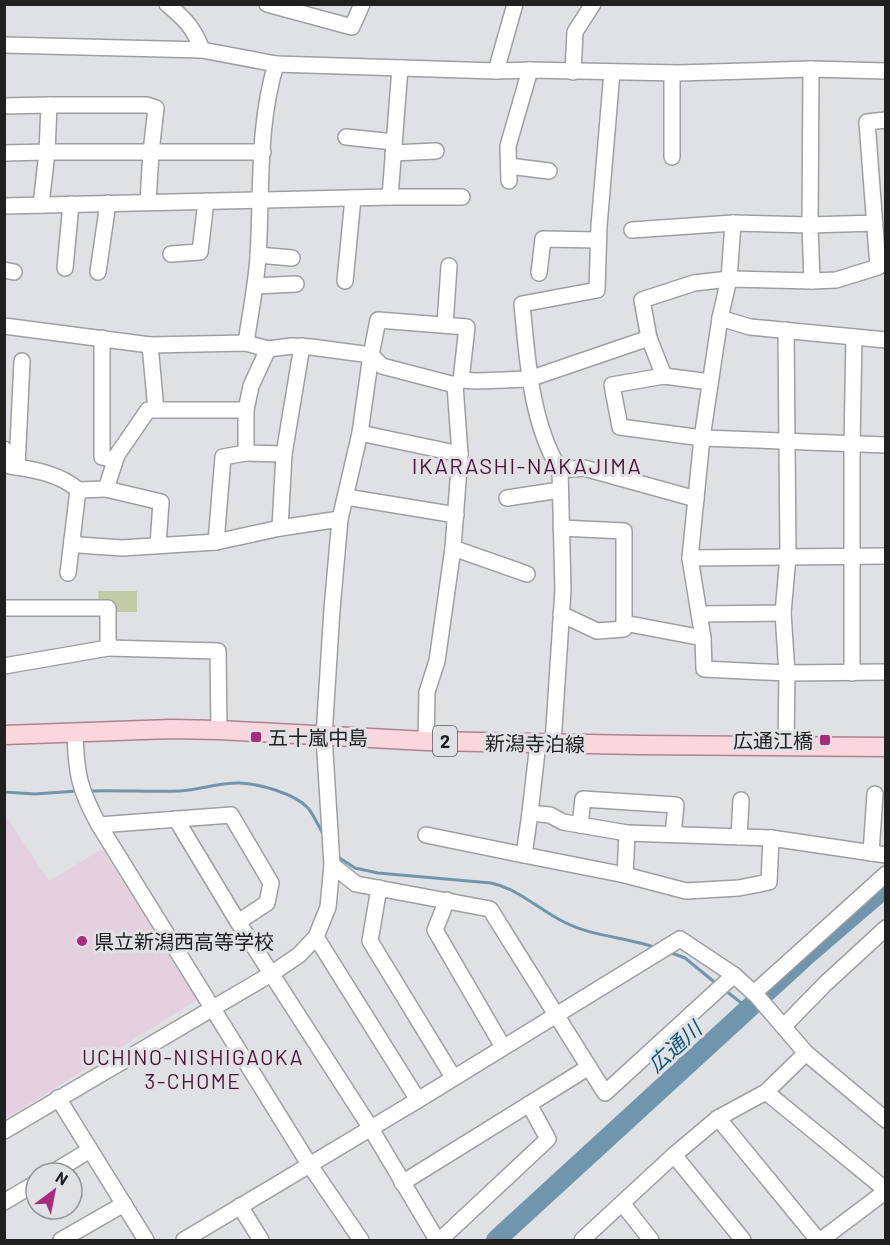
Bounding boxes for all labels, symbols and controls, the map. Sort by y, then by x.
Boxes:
district label: IKARASHI-NAKAJIMA [412,452,642,478]
place label: 五十嵐中島 [268,725,368,749]
road number: 2 [433,726,457,756]
place label: 広通江橋 [733,728,813,752]
marker: 五十嵐中島 [249,730,263,744]
street label: 新潟寺泊線 [485,730,585,756]
marker: 広通江橋 [818,733,832,747]
place label: 県立新潟西高等学校 [94,929,274,953]
marker: 県立新潟西高等学校 [75,934,89,948]
water label: 広通川 [642,1014,707,1076]
district label: UCHINO-NISHIGAOKA 3-CHOME [82,1044,304,1093]
north arrow [24,1161,84,1221]
text: N [53,1167,72,1189]

